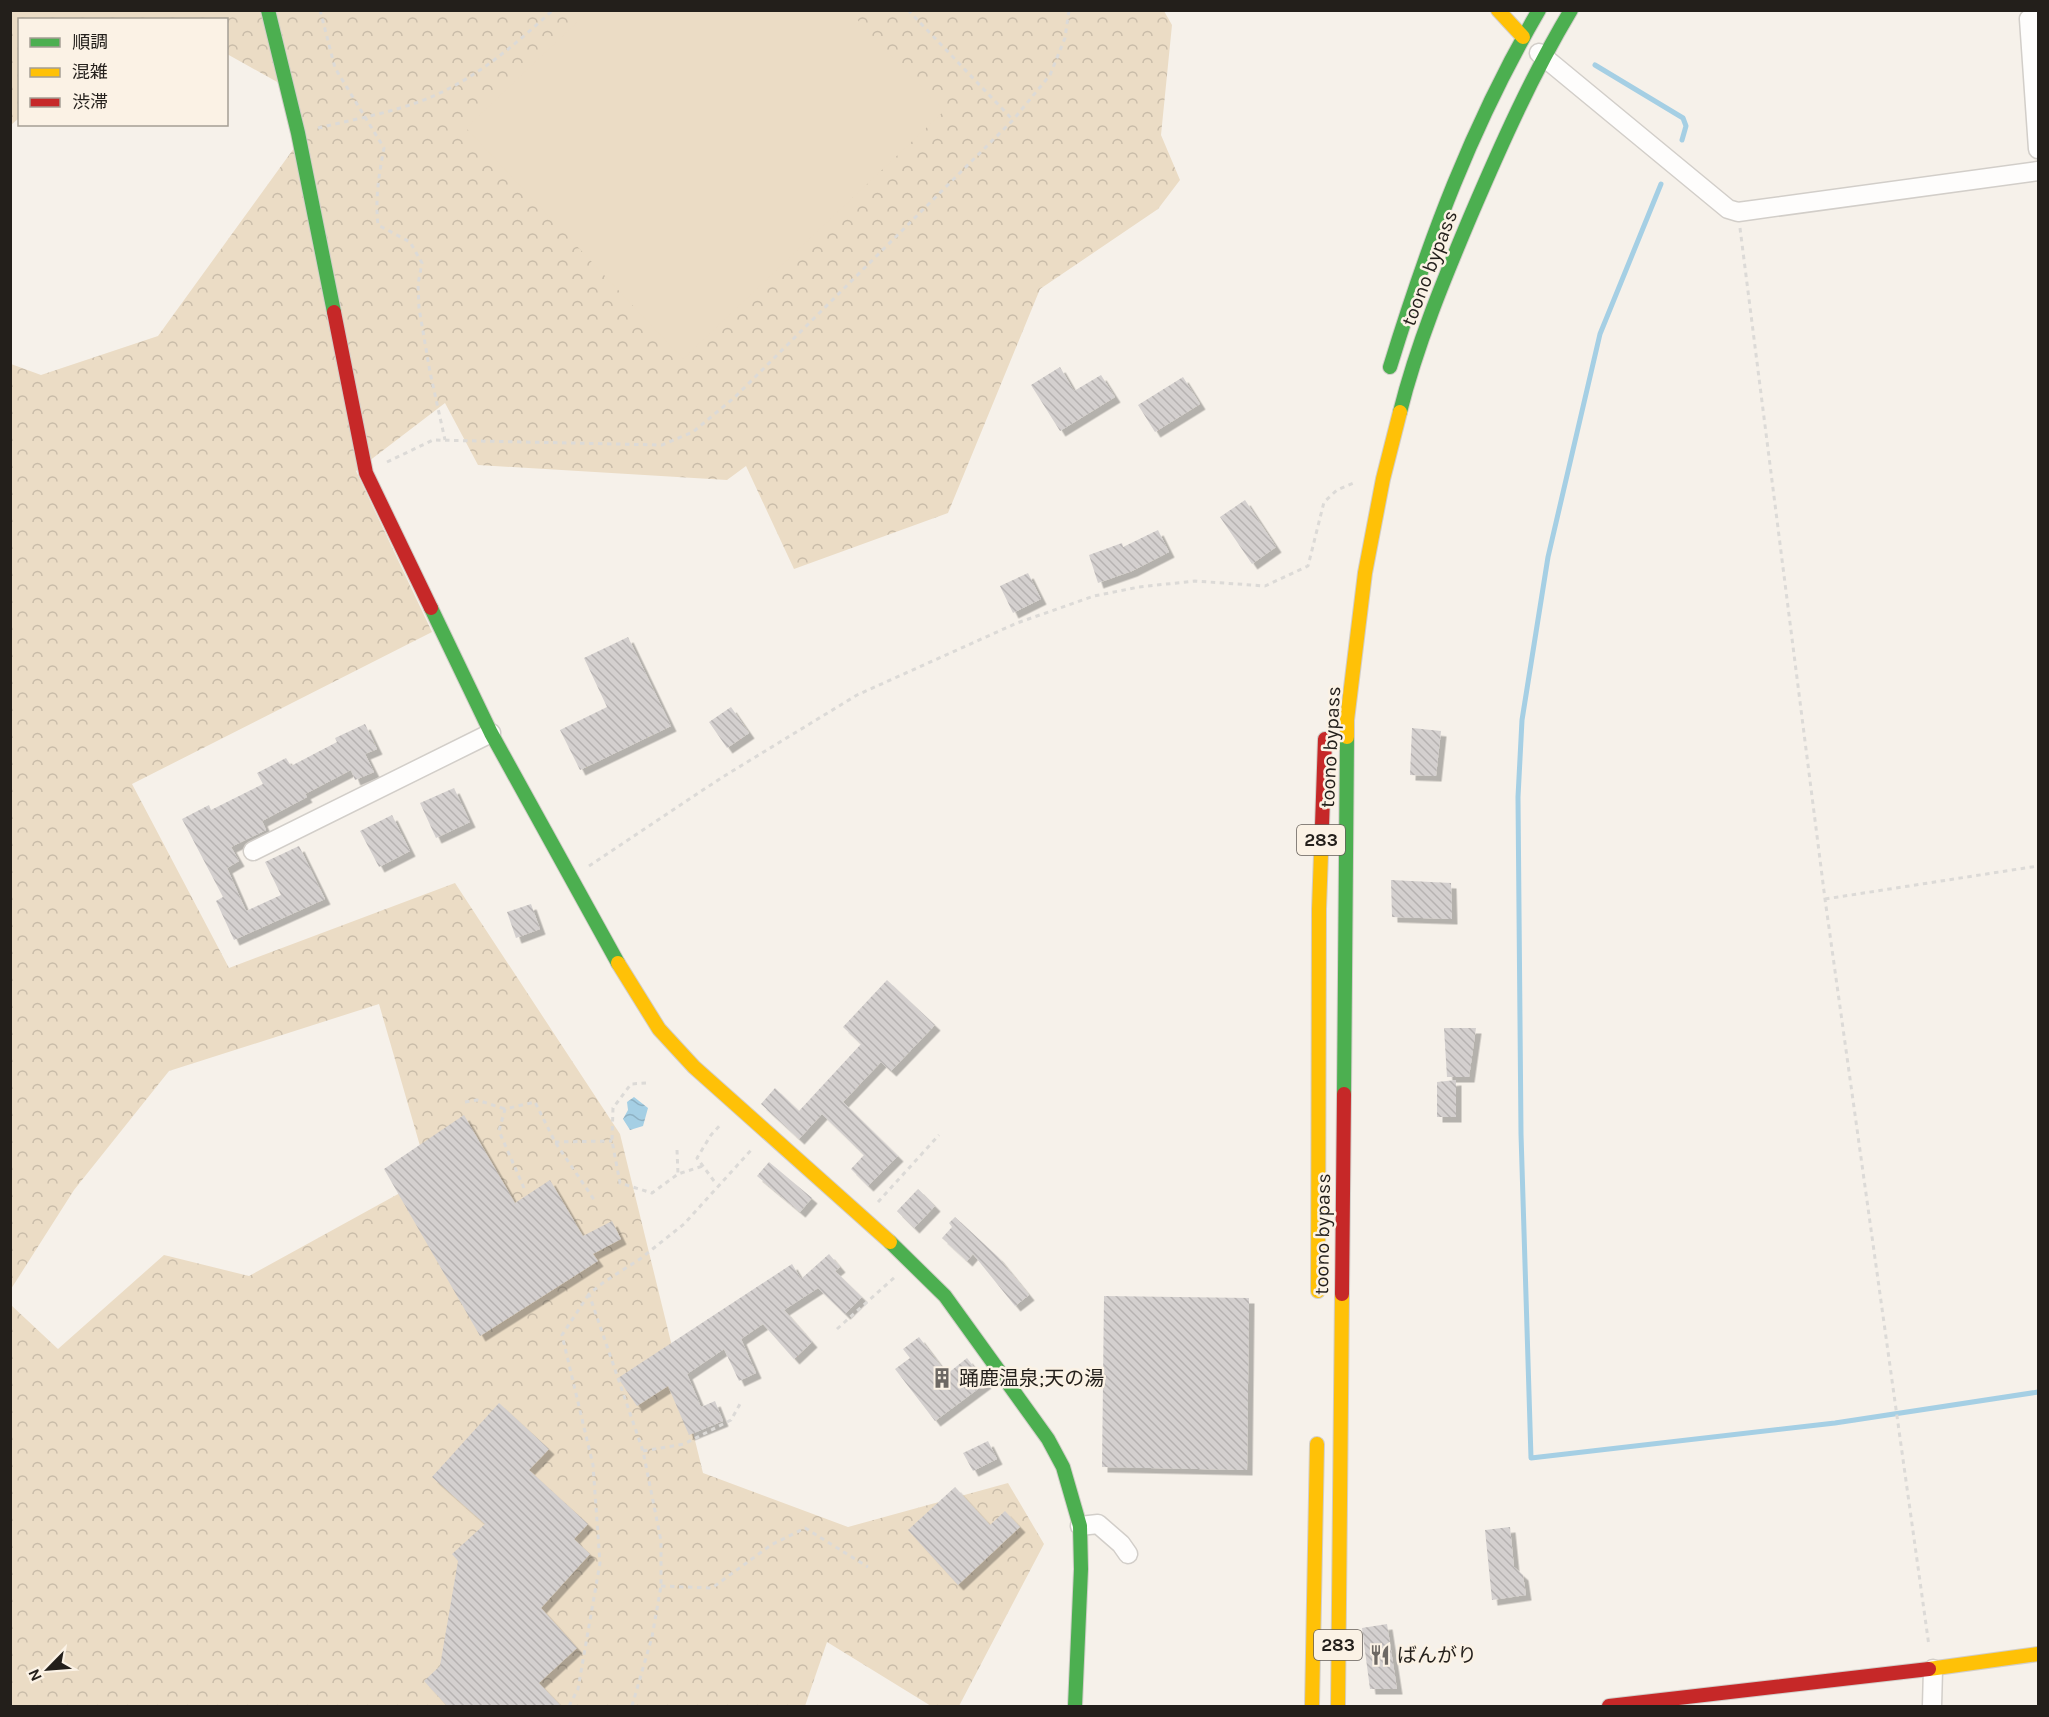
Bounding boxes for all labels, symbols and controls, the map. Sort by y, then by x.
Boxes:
legend [18,18,228,126]
text: 順調 [72,31,108,53]
text: 混雑 [72,61,108,83]
text: 渋滞 [72,91,108,113]
street label: toono bypass [1397,207,1462,329]
street label: toono bypass [1316,686,1345,809]
road number: 283 [1297,825,1345,855]
street label: toono bypass [1310,1173,1335,1295]
building icon: 踊鹿温泉;天の湯 [930,1366,954,1390]
place label: 踊鹿温泉;天の湯 [959,1367,1104,1390]
road number: 283 [1314,1630,1362,1660]
north arrow [18,1639,78,1699]
restaurant icon: ばんがり [1368,1643,1392,1667]
place label: ばんがり [1397,1644,1477,1667]
text: N [24,1666,46,1684]

